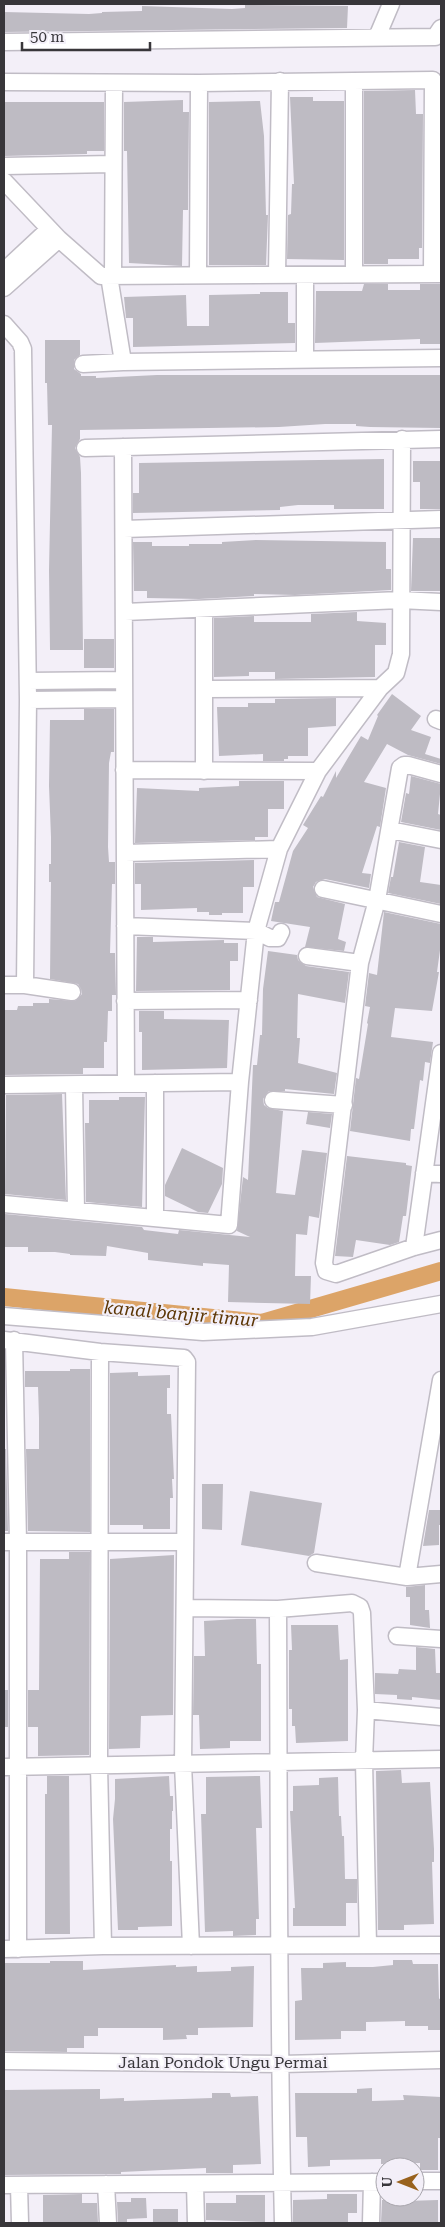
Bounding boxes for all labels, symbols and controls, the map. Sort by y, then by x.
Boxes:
scale bar [22,20,150,52]
text: 50 m [30,28,65,46]
water label: kanal banjir timur [103,1296,260,1331]
street label: Jalan Pondok Ungu Permai [118,2053,328,2072]
north arrow [375,2157,425,2207]
text: U [379,2176,395,2187]

